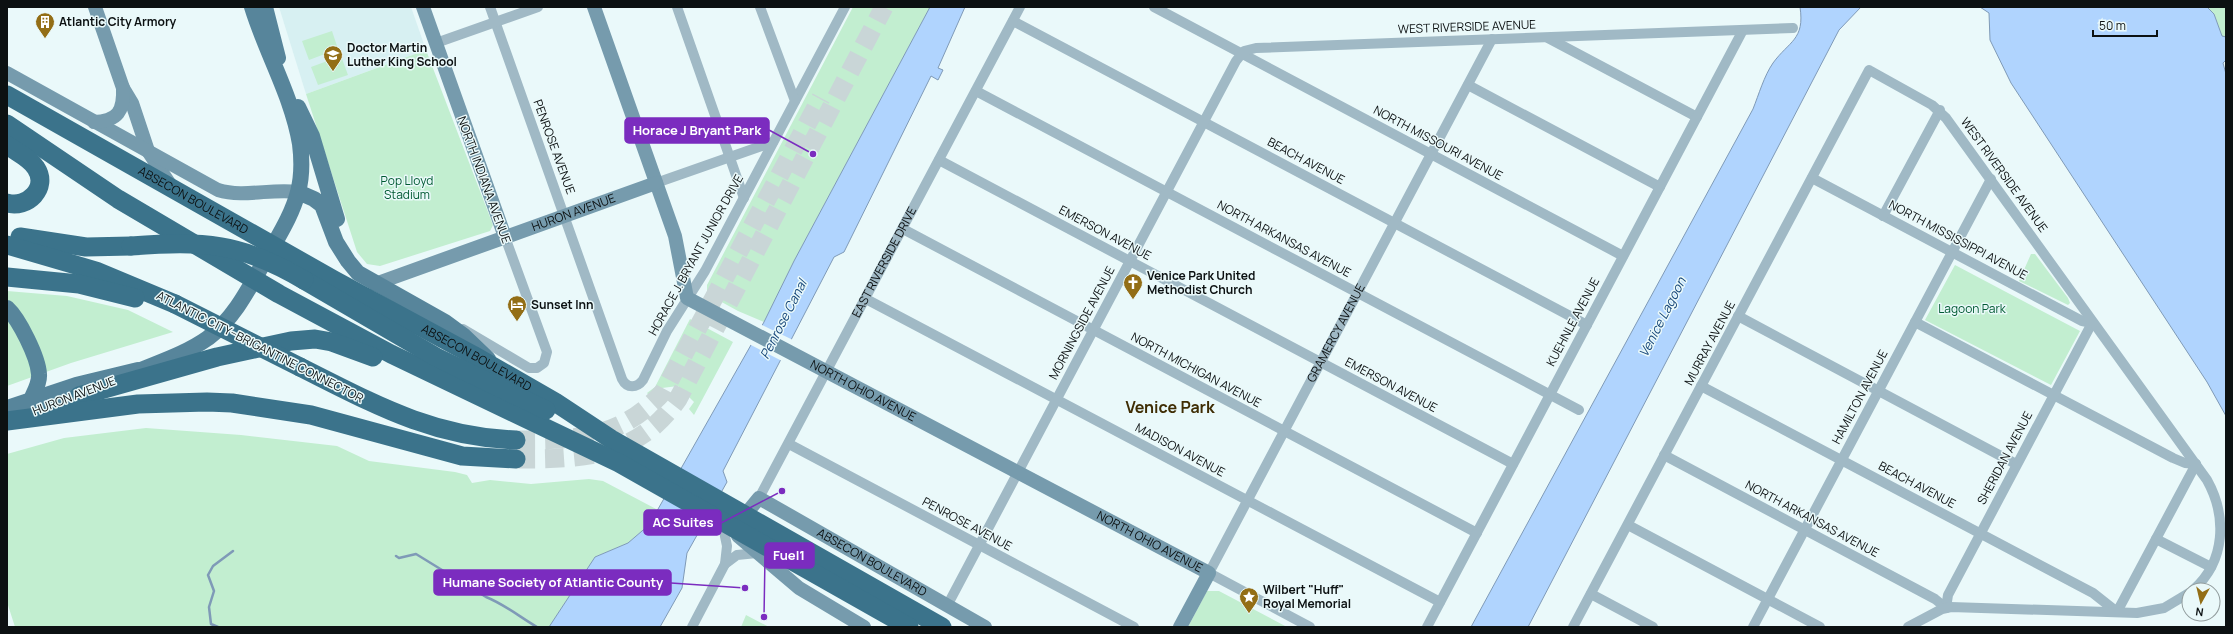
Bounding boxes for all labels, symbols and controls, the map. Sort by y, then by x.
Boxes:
building icon: Atlantic City Armory [34,11,56,39]
scale bar [2093,12,2157,38]
place label: Atlantic City Armory [59,13,177,30]
street label: WEST RIVERSIDE AVENUE [1398,16,1536,37]
text: 50 m [2099,17,2126,34]
place label: Doctor Martin Luther King School [347,39,457,70]
school or university icon: Doctor Martin Luther King School [322,44,344,72]
street label: PENROSE AVENUE [529,97,580,197]
street label: NORTH MISSOURI AVENUE [1371,101,1506,184]
street label: NORTH INDIANA AVENUE [454,114,515,246]
street label: WEST RIVERSIDE AVENUE [1957,114,2052,236]
callout: Horace J Bryant Park [625,118,769,143]
text: Horace J Bryant Park [633,121,762,139]
street label: BEACH AVENUE [1265,133,1348,188]
street label: ABSECON BOULEVARD [135,162,252,238]
street label: HORACE J. BRYANT JUNIOR DRIVE [644,171,747,338]
park label: Pop Lloyd Stadium [381,172,433,203]
street label: HURON AVENUE [529,189,618,235]
street label: NORTH ARKANSAS AVENUE [1214,196,1354,281]
street label: NORTH MISSISSIPPI AVENUE [1886,196,2031,283]
street label: EMERSON AVENUE [1056,201,1155,264]
street label: EAST RIVERSIDE DRIVE [848,204,920,320]
street label: MORNINGSIDE AVENUE [1045,263,1119,382]
place label: Venice Park United Methodist Church [1147,267,1255,298]
church icon: Venice Park United Methodist Church [1122,272,1144,300]
water label: Venice Lagoon [1634,273,1690,360]
street label: KUEHNLE AVENUE [1542,274,1603,369]
water label: Penrose Canal [755,275,812,362]
street label: GRAMERCY AVENUE [1303,281,1369,385]
street label: ATLANTIC CITY–BRIGANTINE CONNECTOR [154,287,367,407]
hotel icon: Sunset Inn [506,294,528,322]
place label: Sunset Inn [531,296,594,313]
street label: MURRAY AVENUE [1680,297,1739,388]
park label: Lagoon Park [1938,300,2007,317]
street label: ABSECON BOULEVARD [418,320,535,395]
street label: NORTH MICHIGAN AVENUE [1128,328,1265,411]
street label: HAMILTON AVENUE [1828,347,1892,447]
street label: EMERSON AVENUE [1342,353,1441,416]
street label: NORTH OHIO AVENUE [807,355,919,425]
street label: HURON AVENUE [30,372,118,419]
district label: Venice Park [1125,396,1215,418]
street label: SHERIDAN AVENUE [1973,408,2036,507]
street label: MADISON AVENUE [1132,419,1228,481]
street label: BEACH AVENUE [1876,457,1959,512]
street label: NORTH ARKANSAS AVENUE [1742,476,1882,561]
street label: PENROSE AVENUE [919,493,1015,554]
street label: NORTH OHIO AVENUE [1094,506,1206,576]
callout: AC Suites [644,510,721,535]
text: AC Suites [652,513,714,531]
street label: ABSECON BOULEVARD [814,524,930,600]
callout: Fuel1 [765,543,814,568]
text: Fuel1 [773,546,805,564]
callout: Humane Society of Atlantic County [434,570,671,595]
text: Humane Society of Atlantic County [443,573,664,591]
place label: Wilbert "Huff" Royal Memorial [1263,581,1351,612]
north arrow [2181,582,2221,622]
place icon: Wilbert "Huff" Royal Memorial [1238,586,1260,614]
text: N [2194,604,2204,620]

